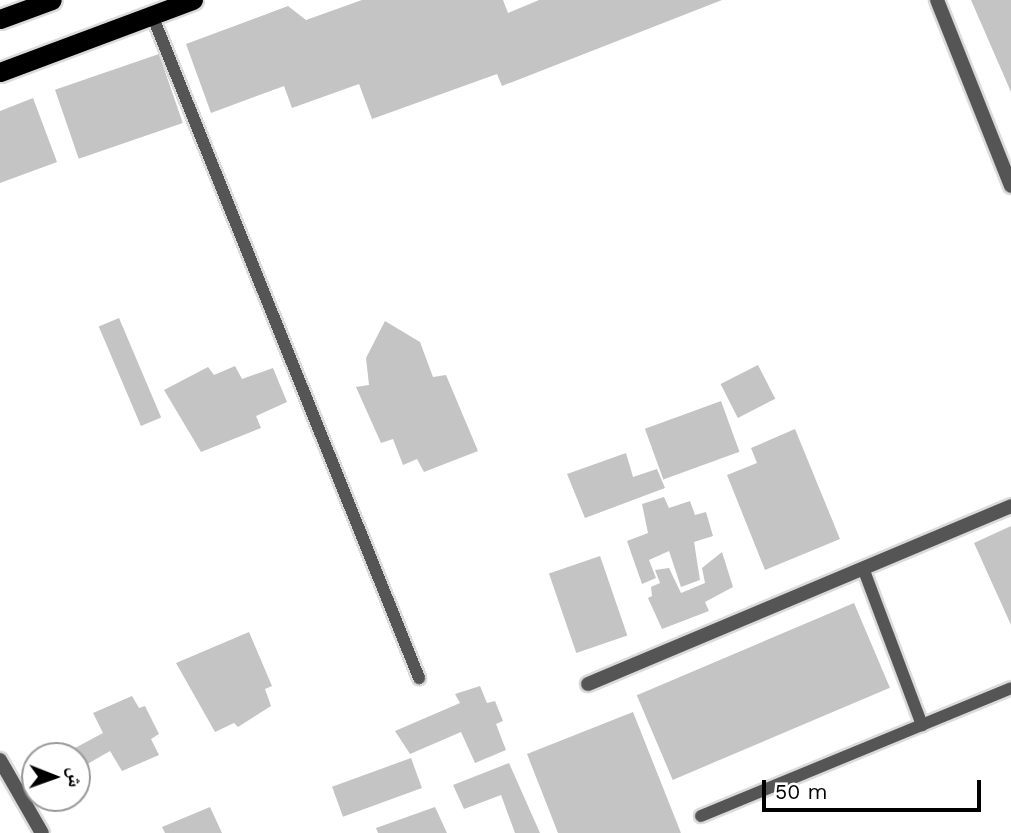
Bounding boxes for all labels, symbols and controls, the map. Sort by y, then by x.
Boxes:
north arrow [21,742,91,812]
scale bar [766,766,985,810]
text: ش [64,767,87,788]
text: 50 m [775,779,827,804]

